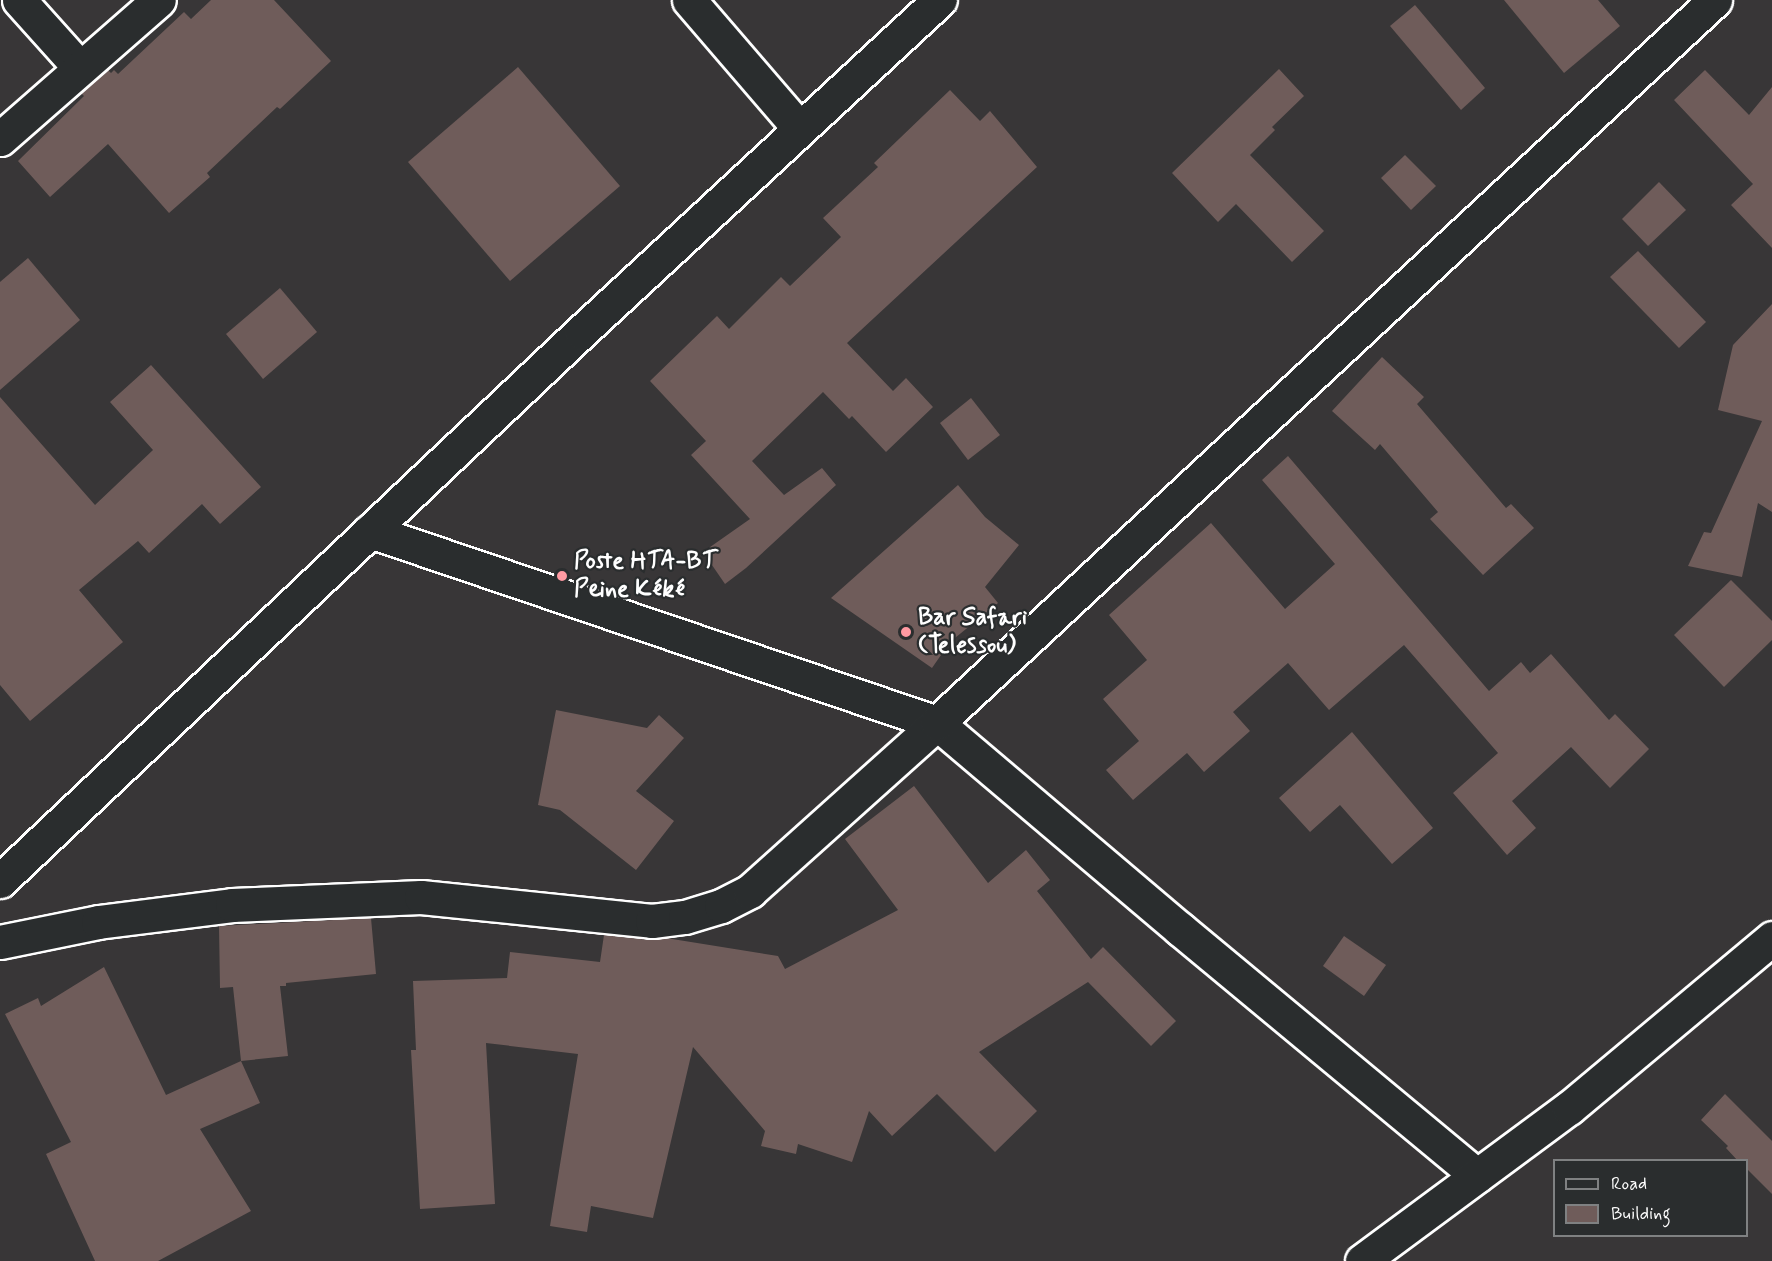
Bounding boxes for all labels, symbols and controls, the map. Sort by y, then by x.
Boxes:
place label: Poste HTA-BT Peine Kéké [574,548,718,604]
marker: Poste HTA-BT Peine Kéké [555,569,569,583]
place label: Bar Safari (Telessou) [918,604,1027,660]
marker: Bar Safari (Telessou) [899,625,913,639]
legend [1553,1159,1748,1237]
text: Road [1611,1172,1647,1196]
text: Building [1611,1202,1671,1226]

